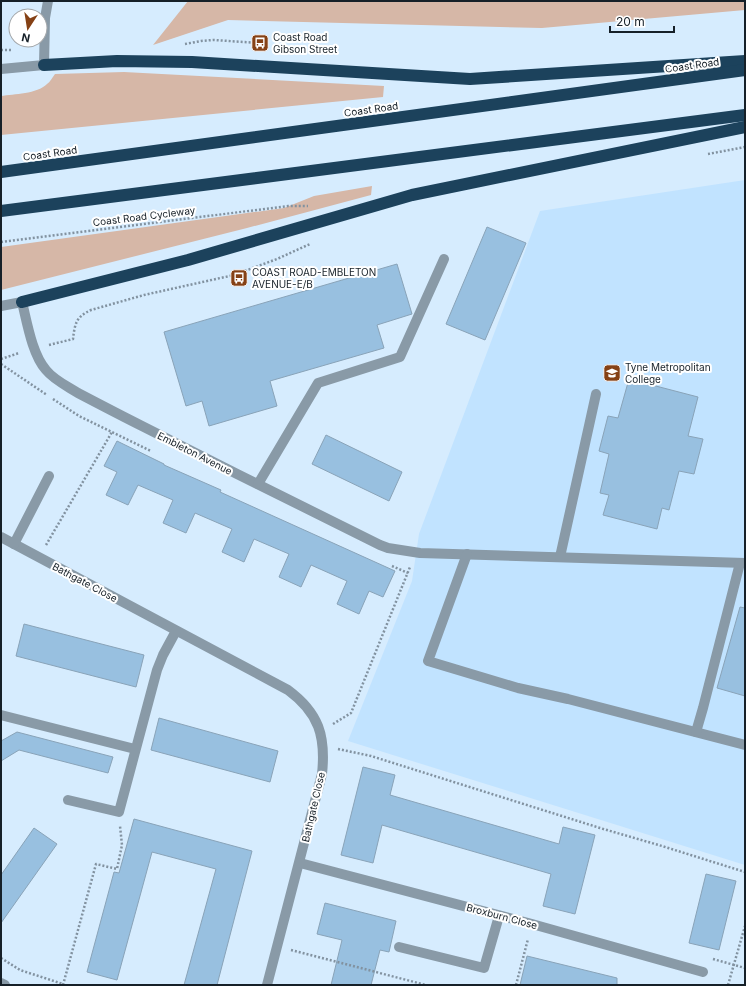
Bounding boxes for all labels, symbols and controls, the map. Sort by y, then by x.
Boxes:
north arrow [8,8,48,48]
scale bar [610,8,674,34]
text: 20 m [616,14,645,29]
text: N [20,30,31,46]
place label: Coast Road Gibson Street [273,31,338,55]
bus stop icon: Coast Road Gibson Street [250,33,270,53]
street label: Coast Road [664,55,720,75]
street label: Coast Road [343,99,399,119]
street label: Coast Road [22,143,78,163]
street label: Coast Road Cycleway [92,204,196,228]
place label: COAST ROAD-EMBLETON AVENUE-E/B [252,266,376,290]
bus stop icon: COAST ROAD-EMBLETON AVENUE-E/B [229,268,249,288]
place label: Tyne Metropolitan College [625,361,711,385]
school or university icon: Tyne Metropolitan College [602,363,622,383]
street label: Embleton Avenue [156,429,234,477]
street label: Bathgate Close [51,560,120,604]
street label: Bathgate Close [299,771,327,843]
street label: Broxburn Close [465,901,539,931]

